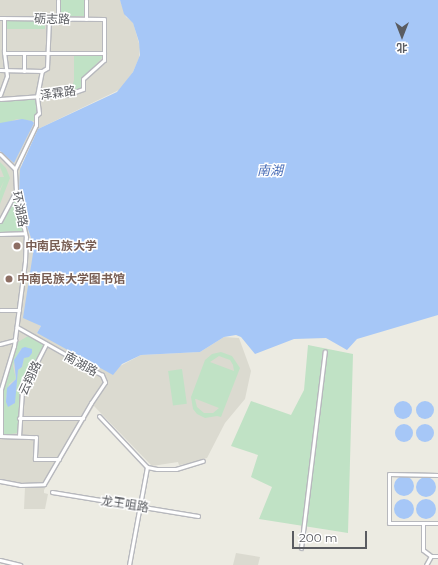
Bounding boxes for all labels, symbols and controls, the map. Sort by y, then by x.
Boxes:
street label: 砺志路 [34,11,70,27]
north arrow [382,16,422,56]
text: 北 [397,41,408,55]
street label: 泽霖路 [39,83,77,103]
water label: 南湖 [257,162,283,178]
street label: 环湖路 [9,190,31,228]
place label: 中南民族大学 [25,239,97,253]
marker: 中南民族大学 [12,241,22,251]
place label: 中南民族大学图书馆 [17,272,125,286]
marker: 中南民族大学图书馆 [4,274,14,284]
street label: 南湖路 [62,349,100,379]
street label: 云翔路 [16,359,44,397]
street label: 龙王咀路 [100,493,150,515]
scale bar [294,523,369,549]
text: 200 m [299,530,338,545]

